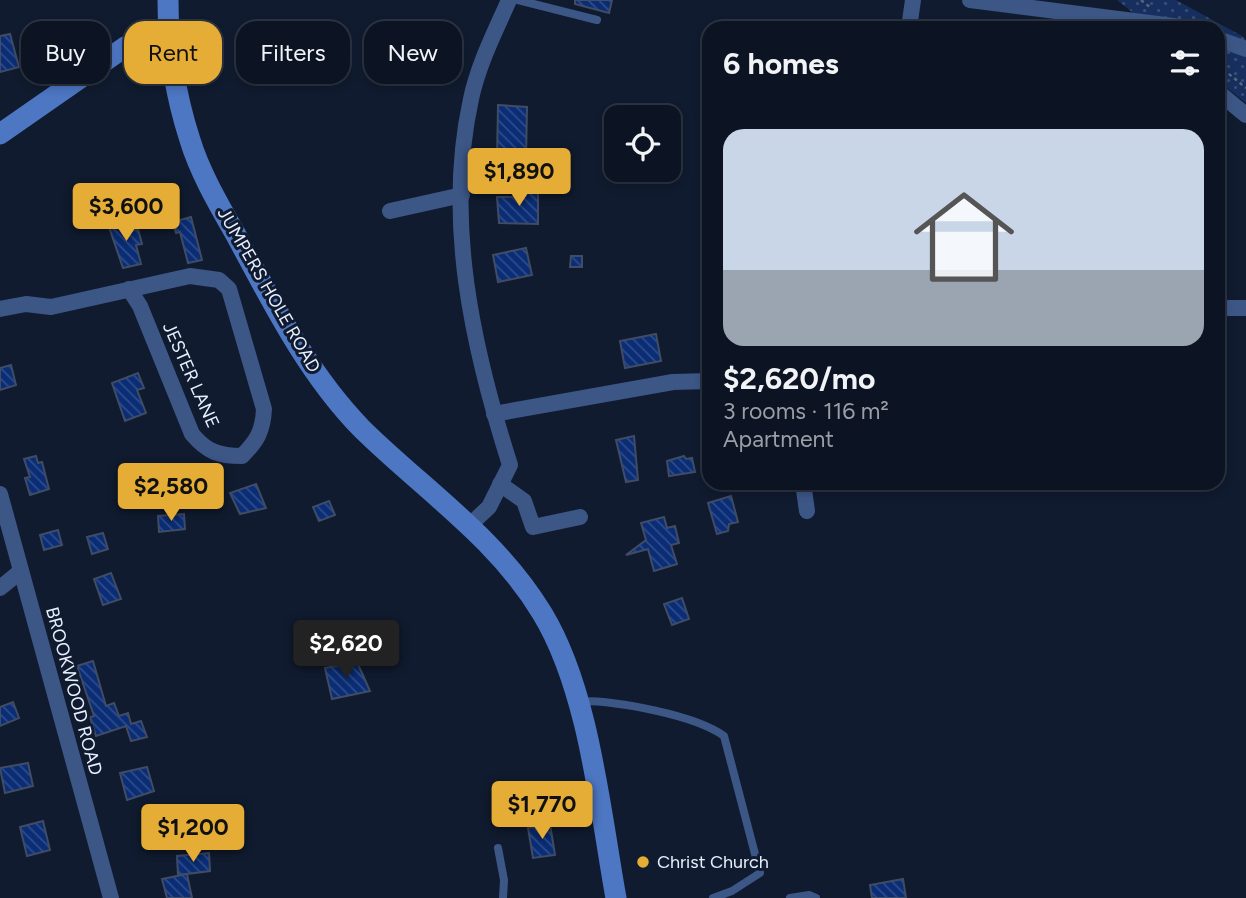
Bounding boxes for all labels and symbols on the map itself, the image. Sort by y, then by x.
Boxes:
pin: $1,890 [462,148,576,208]
pin: $3,600 [69,184,183,243]
street label: JUMPERS HOLE ROAD [213,204,325,376]
street label: JESTER LANE [158,319,224,431]
pin: $2,580 [114,463,228,523]
street label: BROOKWOOD ROAD [41,605,107,777]
pin: $2,620 [289,620,403,680]
pin: $1,770 [485,782,599,841]
pin: $1,200 [136,804,250,864]
place label: Christ Church [657,851,769,873]
marker: Christ Church [635,854,651,870]

